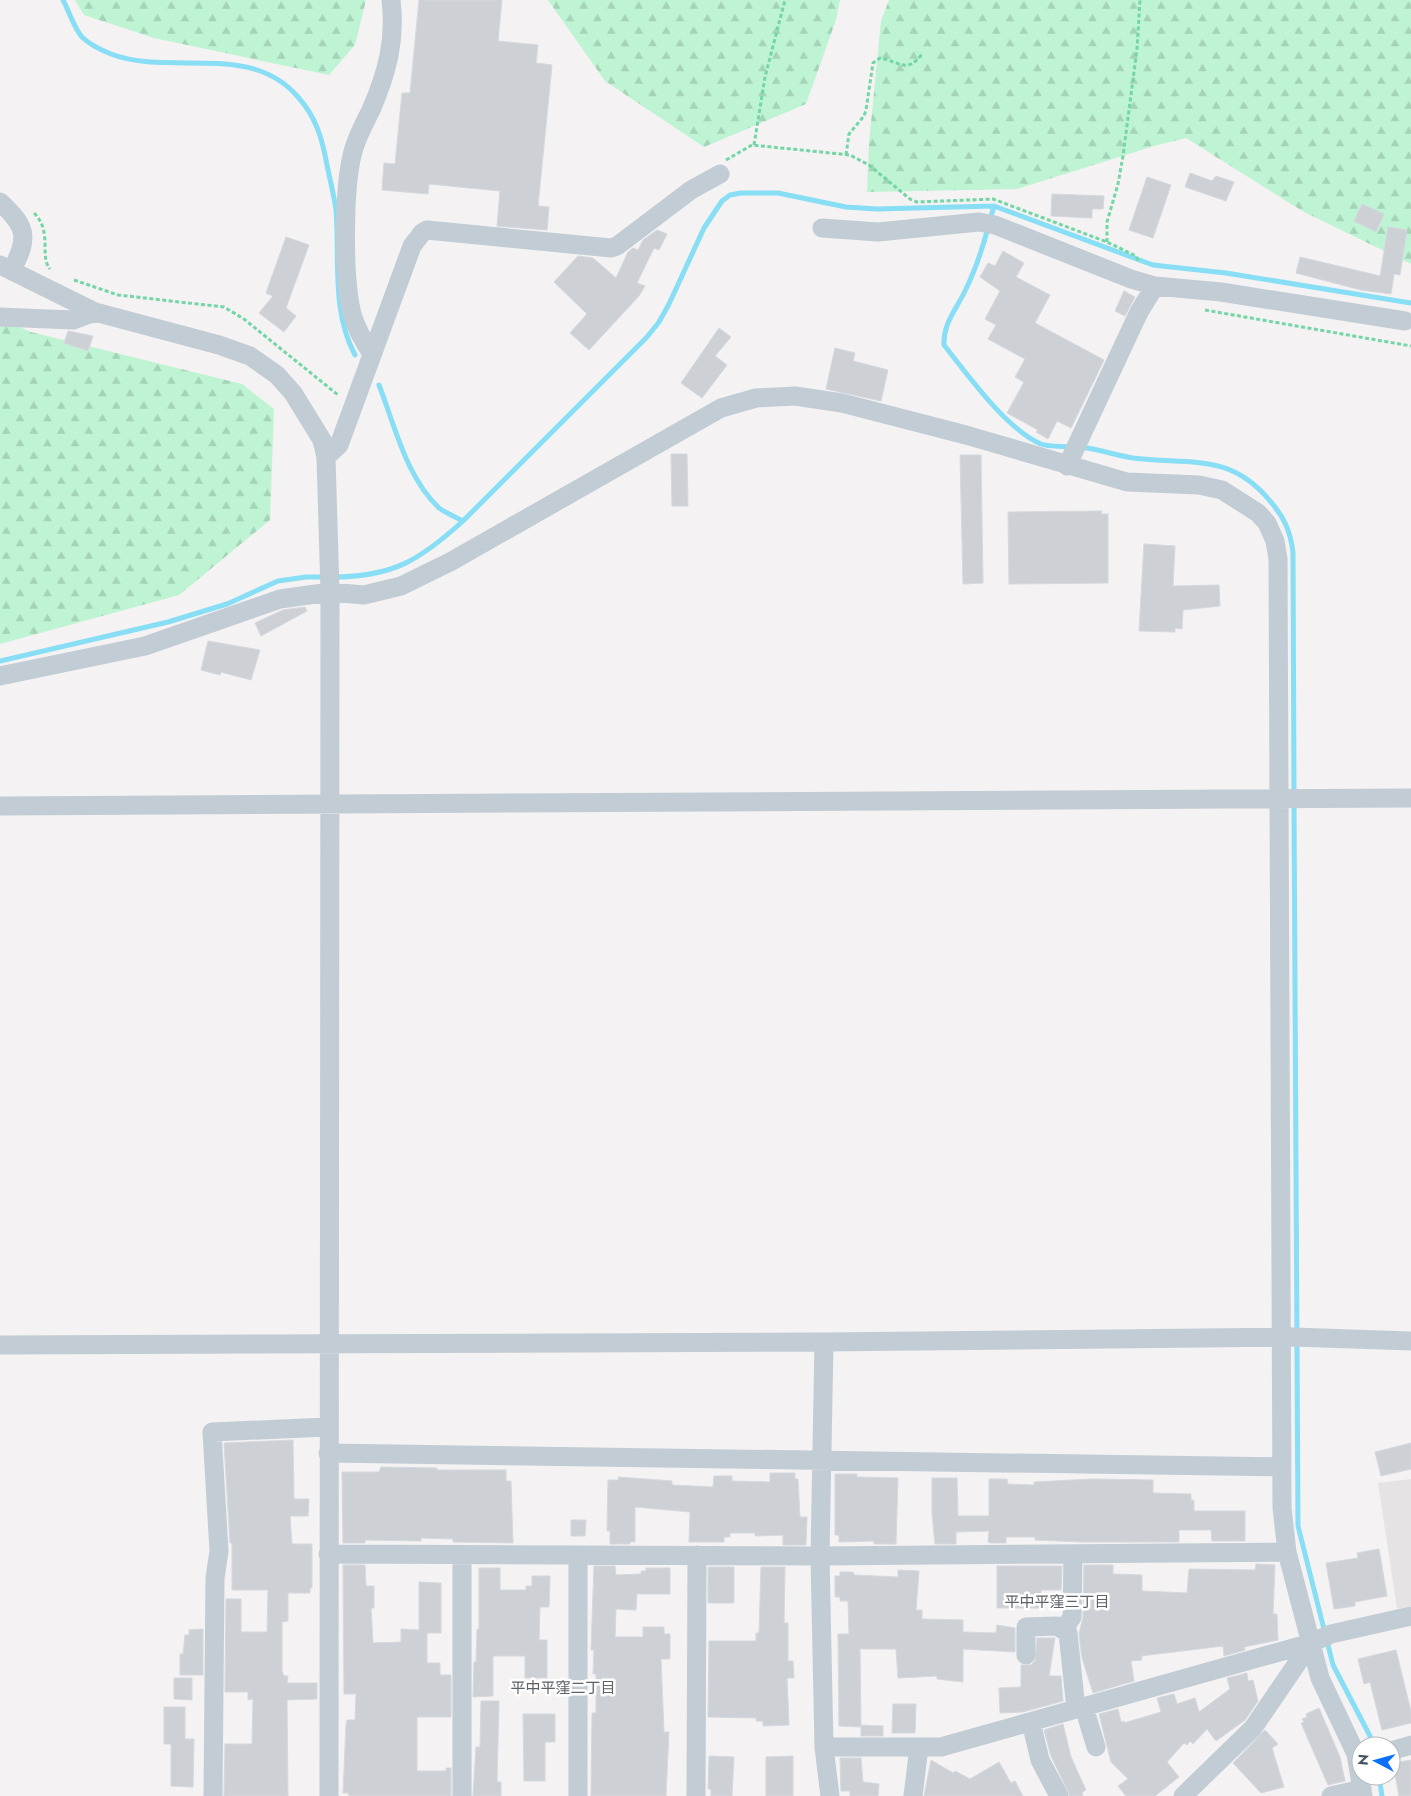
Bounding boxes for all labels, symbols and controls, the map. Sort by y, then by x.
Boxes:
district label: 平中平窪三丁目 [1004,1591,1110,1613]
district label: 平中平窪二丁目 [510,1677,616,1699]
north arrow [1351,1736,1401,1786]
text: N [1353,1753,1374,1766]

